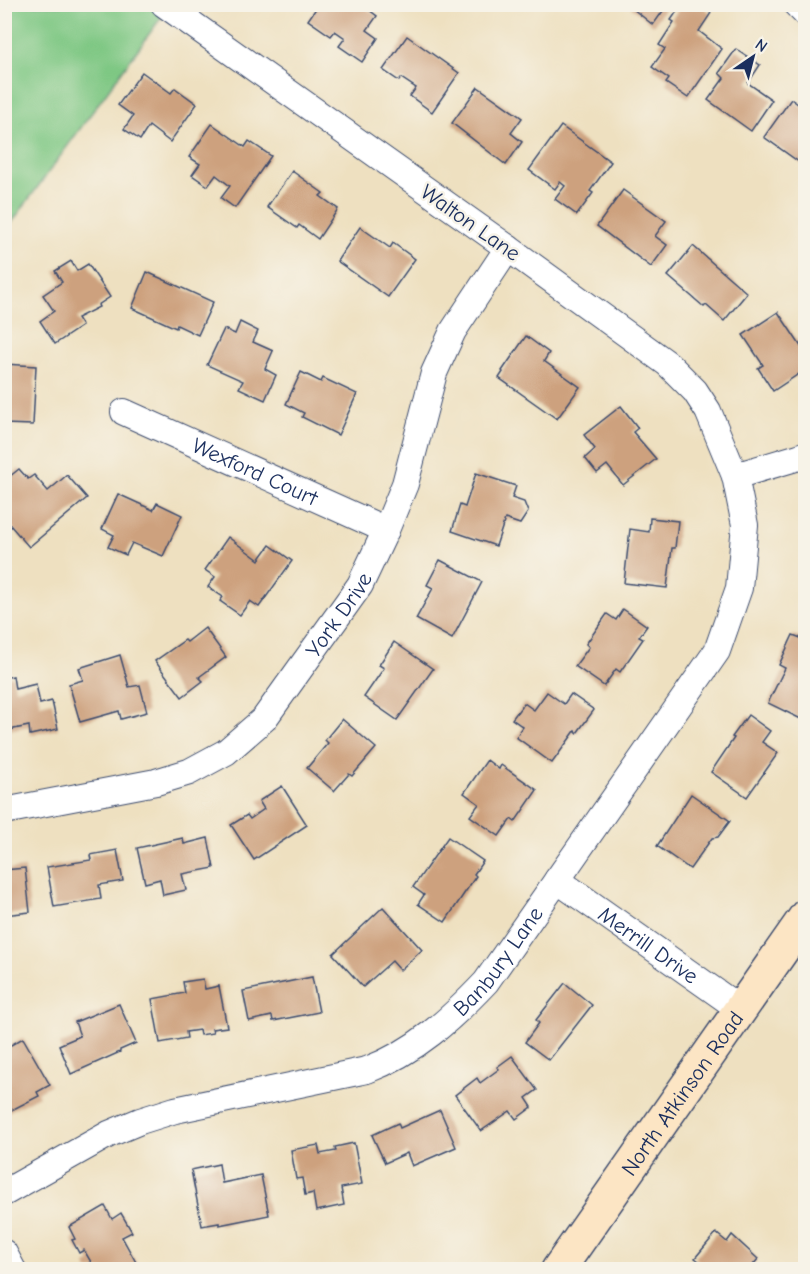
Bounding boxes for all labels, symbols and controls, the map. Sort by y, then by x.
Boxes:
north arrow [723,27,783,87]
text: N [752,35,770,56]
street label: Walton Lane [416,179,525,267]
street label: Wexford Court [188,432,322,512]
street label: York Drive [301,569,378,662]
street label: Merrill Drive [593,901,703,989]
street label: Banbury Lane [448,902,549,1022]
street label: North Atkinson Road [616,1006,749,1181]

